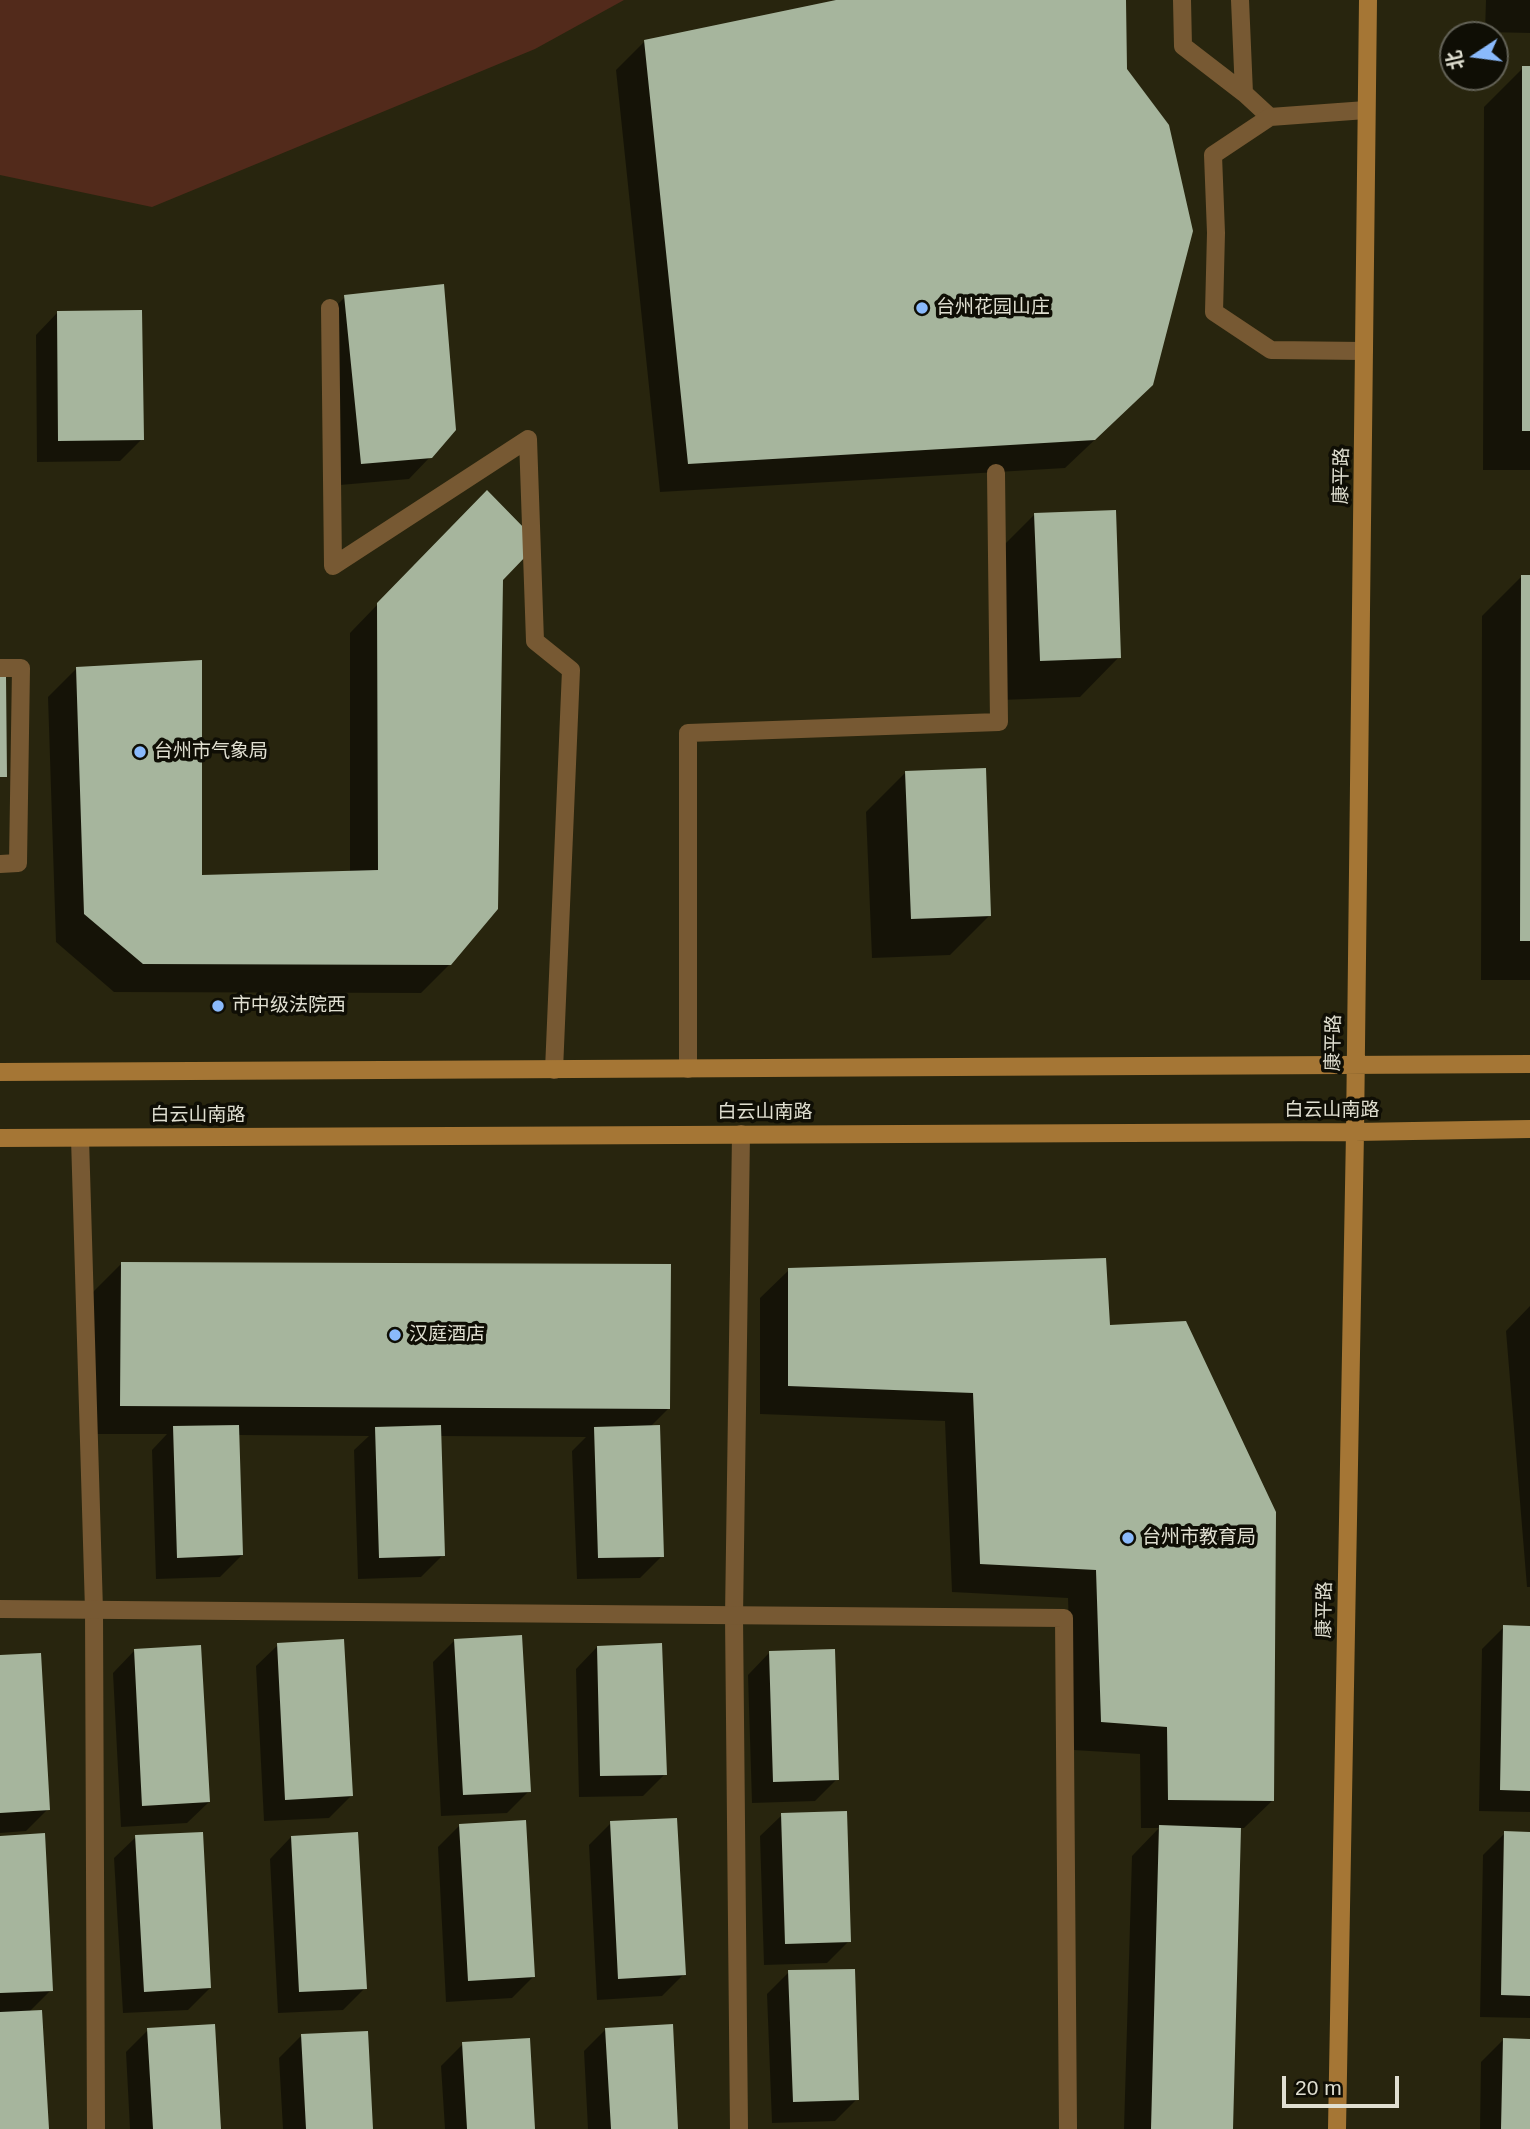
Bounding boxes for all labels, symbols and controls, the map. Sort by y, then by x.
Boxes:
north arrow [1439,21,1509,91]
text: 北 [1443,49,1467,72]
place label: 台州花园山庄 [936,297,1050,319]
marker: 台州花园山庄 [914,300,930,316]
street label: 康平路 [1330,447,1354,505]
place label: 台州市气象局 [154,741,268,763]
marker: 台州市气象局 [132,744,148,760]
place label: 市中级法院西 [232,995,346,1017]
marker: 市中级法院西 [210,998,226,1014]
street label: 康平路 [1322,1014,1346,1072]
street label: 白云山南路 [1285,1100,1379,1122]
street label: 白云山南路 [718,1102,812,1124]
street label: 白云山南路 [151,1105,245,1127]
place label: 汉庭酒店 [409,1324,485,1346]
marker: 汉庭酒店 [387,1327,403,1343]
place label: 台州市教育局 [1142,1527,1256,1549]
marker: 台州市教育局 [1120,1530,1136,1546]
street label: 康平路 [1313,1581,1337,1639]
scale bar [1285,2062,1402,2106]
text: 20 m [1295,2076,1342,2099]

